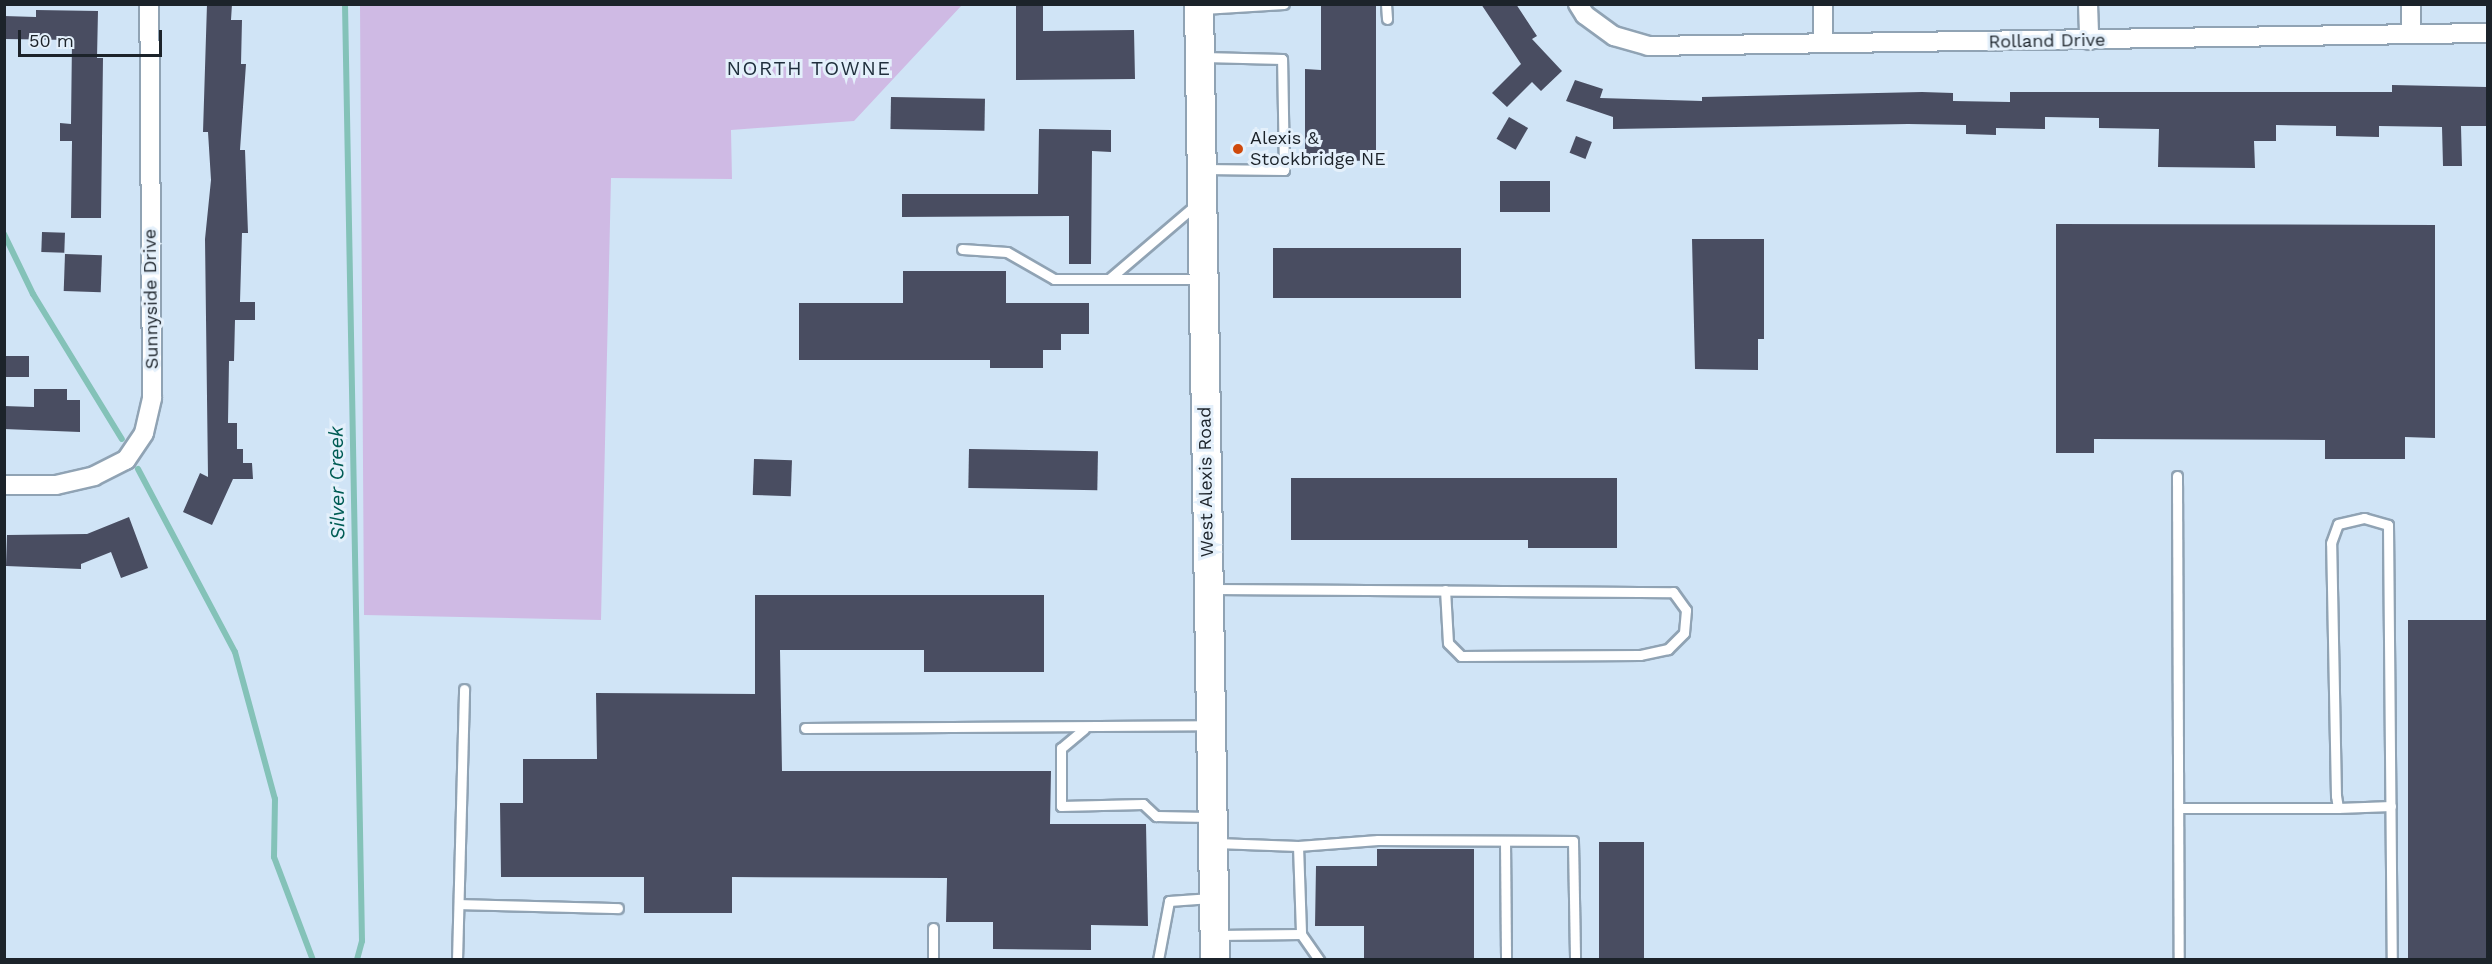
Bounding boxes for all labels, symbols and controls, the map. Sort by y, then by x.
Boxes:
scale bar [21,18,165,56]
street label: Rolland Drive [1988,29,2106,53]
text: 50 m [29,30,74,51]
district label: NORTH TOWNE [726,56,892,80]
place label: Alexis & Stockbridge NE [1250,128,1386,170]
marker: Alexis & Stockbridge NE [1231,142,1245,156]
street label: Sunnyside Drive [139,229,163,369]
street label: West Alexis Road [1194,406,1218,558]
water label: Silver Creek [324,426,350,540]

